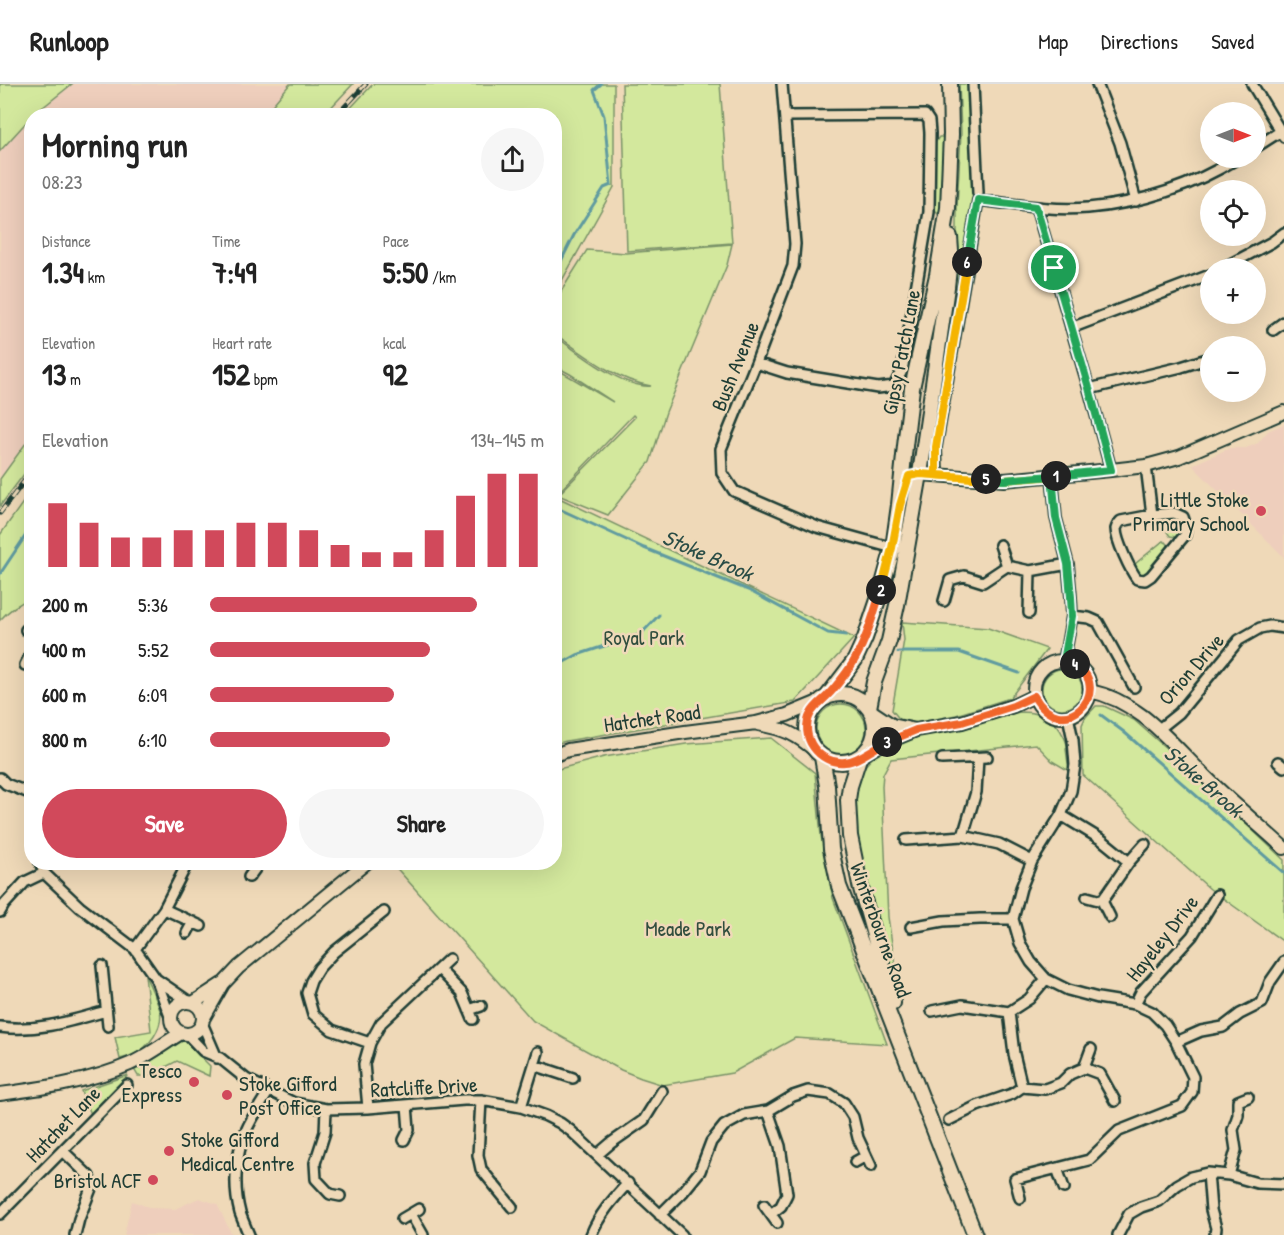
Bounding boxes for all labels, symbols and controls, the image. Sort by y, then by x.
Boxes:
text: Runloop [30,22,109,60]
text: Map [1038,27,1068,56]
text: Directions [1101,27,1178,56]
text: Saved [1211,27,1254,56]
north arrow [1200,102,1266,168]
map controls [1200,102,1266,402]
text: Morning run [42,123,188,167]
button: share [481,128,544,191]
text: 08:23 [42,168,83,195]
button: locate [1200,180,1266,246]
text: Distance [42,230,91,252]
text: Time [212,230,241,252]
text: Pace [383,230,409,252]
pin [1028,242,1079,293]
pin: 6 [952,247,982,277]
text: 6 [964,251,970,273]
icon: arrive [1037,251,1070,284]
text: 1.34 [42,252,84,292]
text: 7:49 [212,252,256,292]
text: 5:50 [383,252,428,292]
button: + [1200,258,1266,324]
text: km [84,266,105,288]
text: /km [428,266,456,288]
street label: Gipsy Patch Lane [875,287,927,417]
street label: Bush Avenue [704,317,766,415]
text: Elevation [42,332,95,354]
text: Heart rate [212,332,272,354]
text: kcal [383,332,406,354]
button: − [1200,336,1266,402]
text: 13 [42,354,66,394]
text: 152 [212,354,250,394]
text: 92 [383,354,408,394]
text: m [66,368,81,390]
text: bpm [250,368,278,390]
text: Elevation [42,426,108,453]
text: 134–145 m [470,426,544,453]
pin: 1 [1041,461,1071,491]
pin: 5 [971,464,1001,494]
text: 1 [1053,465,1059,487]
text: 5 [983,468,989,490]
place label: Little Stoke Primary School [1133,485,1249,538]
marker: Little Stoke Primary School [1254,504,1268,518]
water label: Stoke Brook [658,522,760,589]
pin: 2 [866,575,896,605]
text: 2 [877,579,885,601]
text: 200 m [42,591,87,618]
text: 5:36 [138,591,168,618]
park label: Royal Park [604,623,685,652]
street label: Orion Drive [1152,627,1230,711]
text: 400 m [42,636,86,663]
text: 5:52 [138,636,169,663]
pin: 4 [1060,649,1090,679]
text: 4 [1072,653,1078,675]
text: 600 m [42,681,86,708]
text: 6:09 [138,681,167,708]
street label: Hatchet Road [602,697,702,739]
text: 800 m [42,726,87,753]
text: 6:10 [138,726,167,753]
pin: 3 [872,727,902,757]
text: 3 [883,731,891,753]
water label: Stoke Brook [1158,738,1251,825]
button: Save [42,789,287,858]
button: Share [299,789,544,858]
street label: Winterbourne Road [843,859,919,1001]
street label: Hayeley Drive [1119,889,1205,987]
park label: Meade Park [645,914,731,943]
place label: Tesco Express [122,1056,182,1109]
place label: Stoke Gifford Post Office [239,1069,337,1122]
street label: Ratcliffe Drive [370,1070,478,1104]
marker: Tesco Express [187,1075,201,1089]
street label: Hatchet Lane [19,1079,107,1169]
marker: Stoke Gifford Post Office [220,1088,234,1102]
place label: Stoke Gifford Medical Centre [181,1125,295,1178]
marker: Stoke Gifford Medical Centre [162,1144,176,1158]
place label: Bristol ACF [54,1166,142,1195]
marker: Bristol ACF [146,1173,160,1187]

